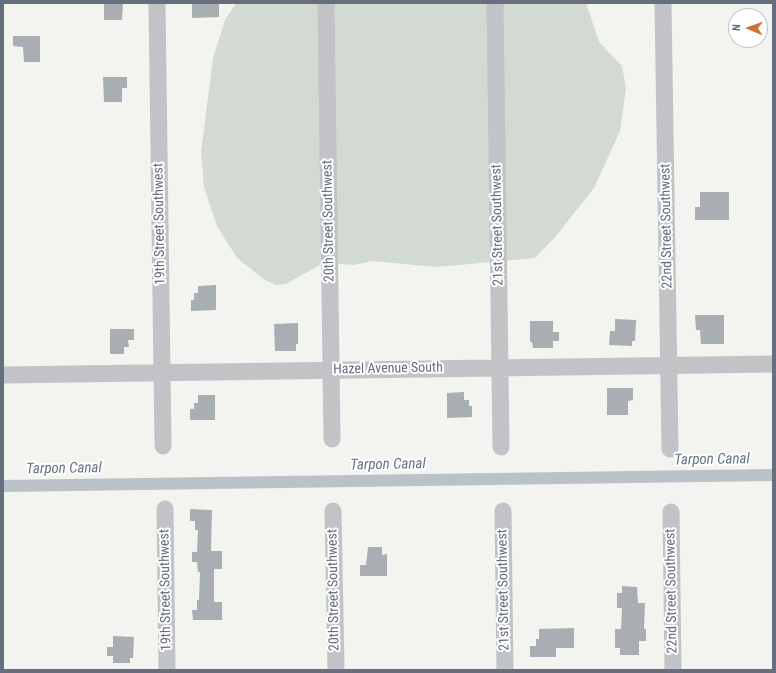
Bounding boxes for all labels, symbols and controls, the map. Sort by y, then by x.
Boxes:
north arrow [728,8,768,48]
text: N [730,24,743,31]
street label: 20th Street Southwest [320,160,338,282]
street label: 19th Street Southwest [151,163,169,285]
street label: 22nd Street Southwest [658,163,676,289]
street label: 21st Street Southwest [489,164,507,286]
street label: Hazel Avenue South [333,360,443,378]
water label: Tarpon Canal [674,450,750,470]
water label: Tarpon Canal [350,455,426,475]
water label: Tarpon Canal [26,459,102,479]
street label: 22nd Street Southwest [663,528,681,654]
street label: 19th Street Southwest [157,529,175,651]
street label: 20th Street Southwest [325,529,343,651]
street label: 21st Street Southwest [495,529,513,651]

